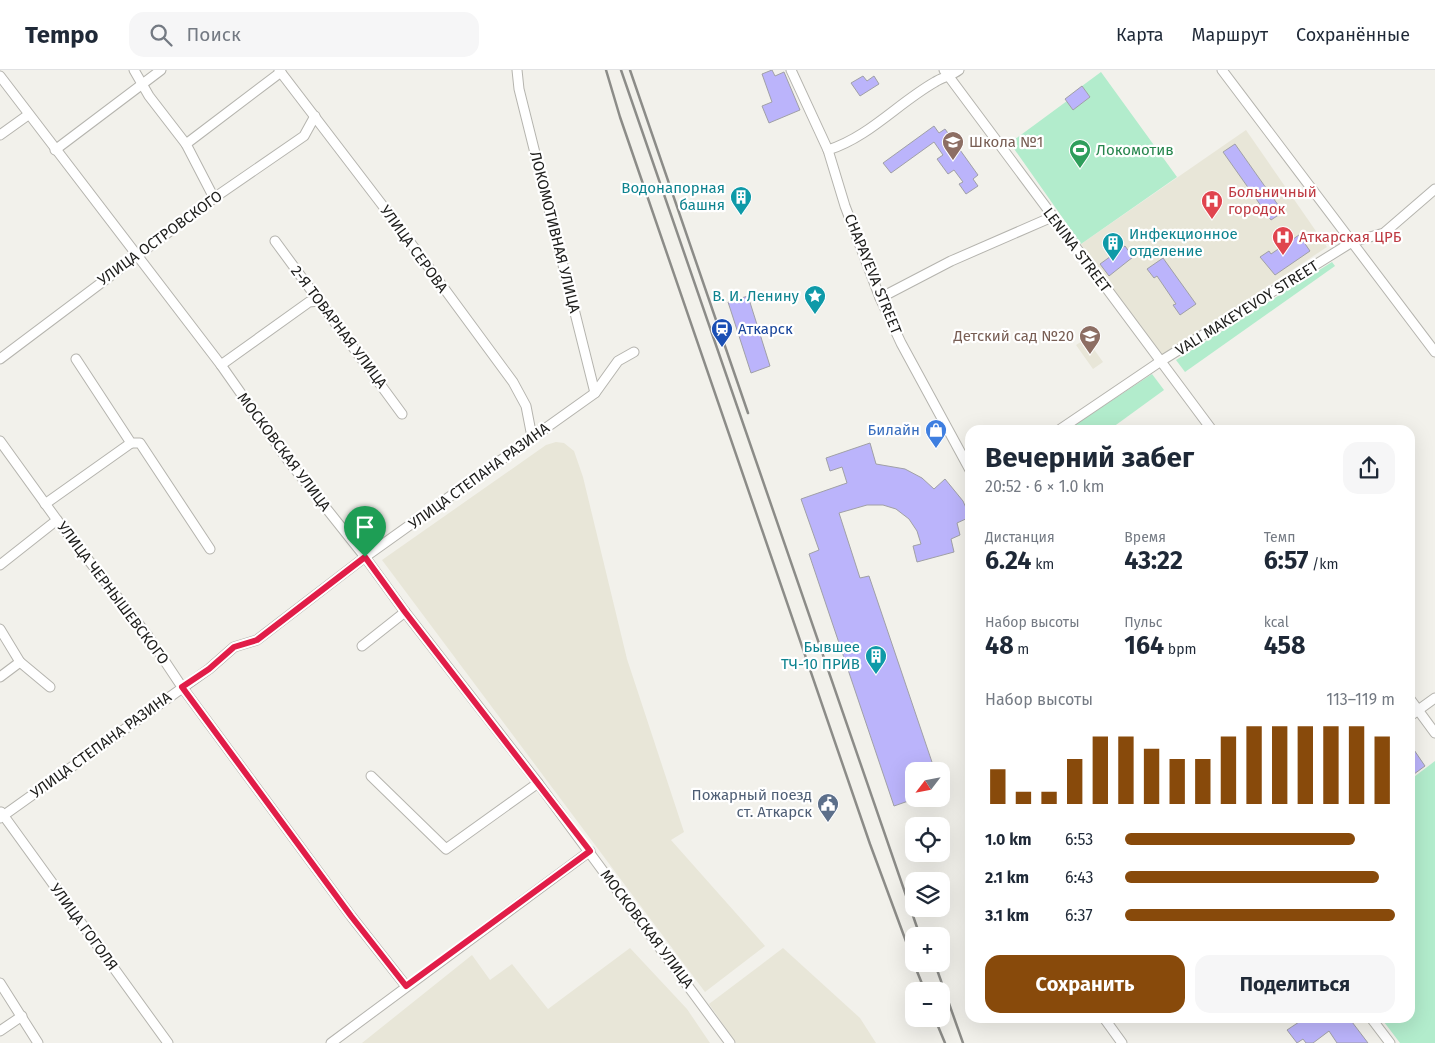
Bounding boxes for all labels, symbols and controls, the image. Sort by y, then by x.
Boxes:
search box [129,12,479,57]
text: Tempo [25,21,99,49]
icon: search [147,21,175,49]
text: Поиск [187,23,241,46]
text: Карта [1116,24,1164,46]
text: Маршрут [1192,24,1268,46]
text: Сохранённые [1296,24,1410,46]
school or university icon: Школа №1 [941,130,965,161]
place label: Школа №1 [969,133,1043,151]
sports icon: Локомотив [1068,138,1092,169]
place label: Локомотив [1096,141,1174,159]
street label: ЛОКОМОТИВНАЯ УЛИЦА [526,149,584,315]
place label: Водонапорная башня [621,179,725,214]
place label: Больничный городок [1228,183,1317,218]
building icon: Водонапорная башня [729,185,753,216]
street label: УЛИЦА ОСТРОВСКОГО [94,187,226,289]
hospital icon: Больничный городок [1200,189,1224,220]
street label: УЛИЦА СЕРОВА [376,202,452,297]
street label: LENINA STREET [1039,204,1115,296]
street label: CHAPAYEVA STREET [841,211,905,337]
place label: Инфекционное отделение [1129,225,1238,260]
hospital icon: Аткарская ЦРБ [1271,225,1295,256]
place label: Аткарская ЦРБ [1299,228,1402,246]
building icon: Инфекционное отделение [1101,231,1125,262]
street label: VALI MAKEYEVOY STREET [1172,257,1322,359]
street label: 2-Я ТОВАРНАЯ УЛИЦА [287,262,391,392]
place icon: В. И. Ленину [803,284,827,315]
place label: В. И. Ленину [712,287,800,305]
station icon: Аткарск [710,317,734,348]
place label: Аткарск [738,320,793,338]
school or university icon: Детский сад №20 [1078,324,1102,355]
place label: Детский сад №20 [953,327,1074,345]
street label: МОСКОВСКАЯ УЛИЦА [234,389,335,515]
shop icon: Билайн [924,418,948,449]
street label: УЛИЦА СТЕПАНА РАЗИНА [405,419,553,533]
place label: Билайн [868,421,920,439]
text: Вечерний забег [985,441,1194,474]
button: share [1343,442,1395,494]
text: 20:52 · 6 × 1.0 km [985,477,1104,496]
pin [344,506,386,557]
icon: arrive [351,513,379,541]
street label: УЛИЦА ЧЕРНЫШЕВСКОГО [53,518,173,668]
text: Дистанция [985,529,1055,546]
text: Время [1124,529,1166,546]
text: Темп [1264,529,1295,546]
text: 6.24 [985,546,1031,576]
text: 43:22 [1124,546,1183,576]
text: 6:57 [1264,546,1308,576]
text: km [1031,556,1054,573]
text: /km [1308,556,1339,573]
text: Набор высоты [985,614,1079,631]
text: Пульс [1124,614,1163,631]
text: kcal [1264,614,1289,631]
text: 48 [985,631,1014,661]
text: 164 [1124,631,1164,661]
text: 458 [1264,631,1305,661]
place label: Бывшее ТЧ-10 ПРИВ [781,638,860,673]
text: m [1014,641,1029,658]
text: bpm [1164,641,1197,658]
building icon: Бывшее ТЧ-10 ПРИВ [864,644,888,675]
street label: УЛИЦА СТЕПАНА РАЗИНА [27,688,175,802]
text: Набор высоты [985,690,1093,709]
text: 113–119 m [1326,690,1395,709]
north arrow [905,762,950,808]
map controls [905,762,950,1027]
place label: Пожарный поезд ст. Аткарск [692,786,812,821]
public building icon: Пожарный поезд ст. Аткарск [816,792,840,823]
button: locate [905,817,950,862]
text: 1.0 km [985,830,1032,849]
text: 6:53 [1065,830,1093,849]
street label: МОСКОВСКАЯ УЛИЦА [597,866,698,992]
text: 2.1 km [985,868,1029,887]
text: 6:43 [1065,868,1094,887]
button: layers [905,872,950,917]
street label: УЛИЦА ГОГОЛЯ [46,880,122,974]
text: 3.1 km [985,906,1029,925]
text: 6:37 [1065,906,1093,925]
button: + [905,927,950,972]
button: Сохранить [985,955,1185,1013]
button: Поделиться [1195,955,1395,1013]
button: − [905,982,950,1027]

